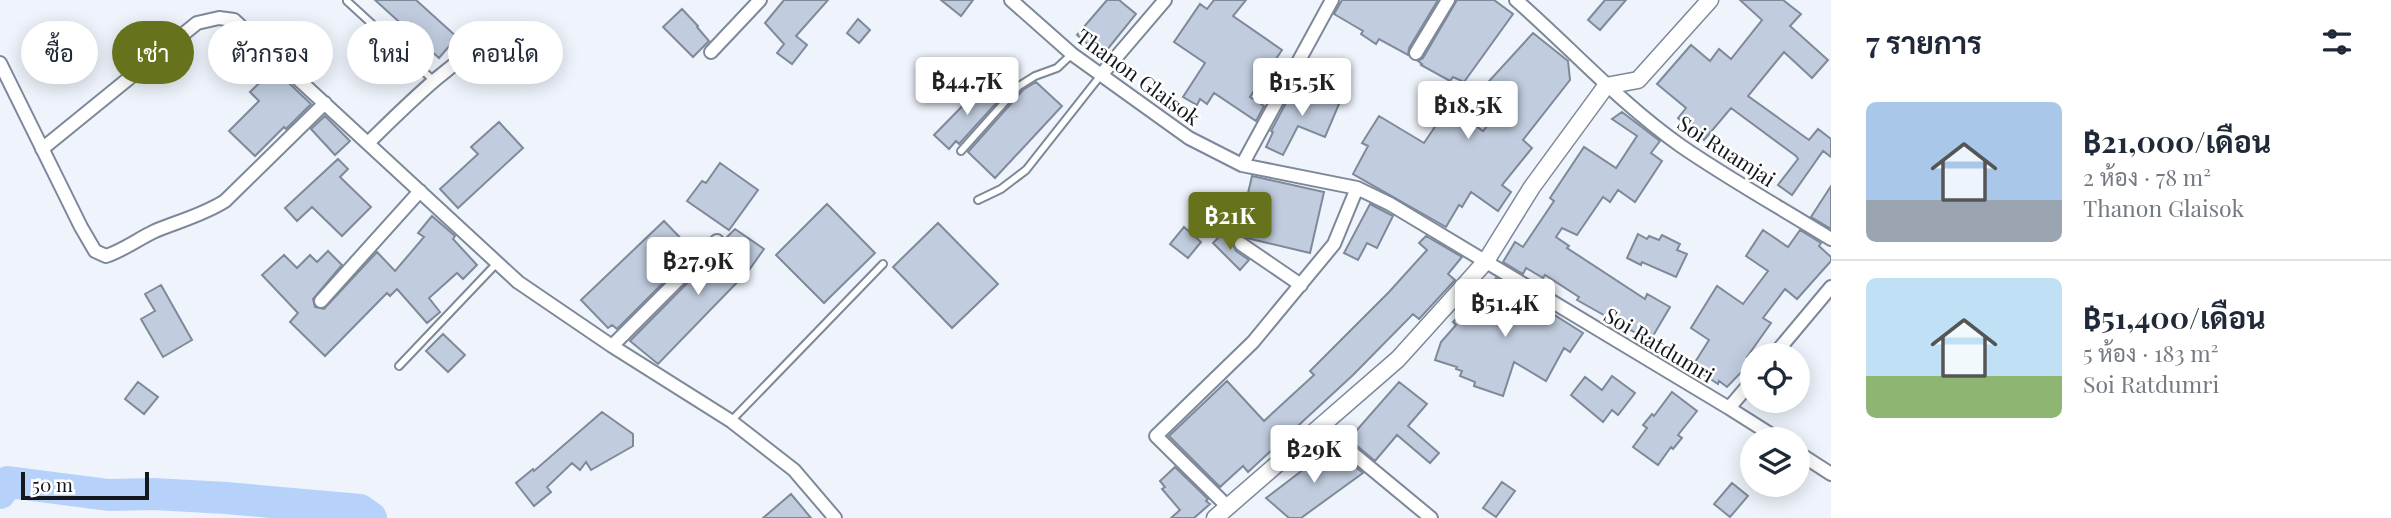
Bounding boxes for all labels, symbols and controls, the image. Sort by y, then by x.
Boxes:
chip: ซื้อ [21,21,98,84]
chip: เช่า [112,21,194,84]
chip: ตัวกรอง [208,21,333,84]
chip: ใหม่ [347,21,434,84]
chip: คอนโด [448,21,563,84]
street label: Thanon Glaisok [1071,21,1207,131]
text: 7 รายการ [1866,22,1982,62]
icon: filters [2318,23,2356,61]
pin: ฿44.7K [910,58,1024,117]
pin: ฿15.5K [1245,58,1359,118]
text: ฿44.7K [932,64,1002,95]
text: ฿15.5K [1269,65,1335,96]
pin: ฿18.5K [1411,82,1525,141]
text: ฿18.5K [1434,88,1502,119]
street label: Soi Ruamjai [1673,108,1781,192]
text: ฿21,000/เดือน [2083,121,2271,161]
icon: home [1922,130,2006,214]
text: 2 ห้อง · 78 m² [2083,161,2211,192]
pin: ฿21K [1189,192,1271,252]
text: Thanon Glaisok [2083,192,2244,223]
text: ฿21K [1204,199,1256,230]
pin: ฿27.9K [641,238,755,297]
text: ฿27.9K [663,244,733,275]
pin: ฿51.4K [1448,280,1562,339]
text: ฿51.4K [1471,286,1539,317]
text: ฿51,400/เดือน [2083,297,2266,337]
street label: Soi Ratdumri [1600,300,1720,388]
icon: home [1922,306,2006,390]
text: 5 ห้อง · 183 m² [2083,337,2219,368]
map controls [1740,343,1810,497]
button: locate [1740,343,1810,413]
text: Soi Ratdumri [2083,368,2219,399]
pin: ฿29K [1273,426,1355,485]
button: layers [1740,427,1810,497]
text: ฿29K [1286,432,1342,463]
scale bar [21,469,149,501]
text: 50 m [32,471,73,497]

